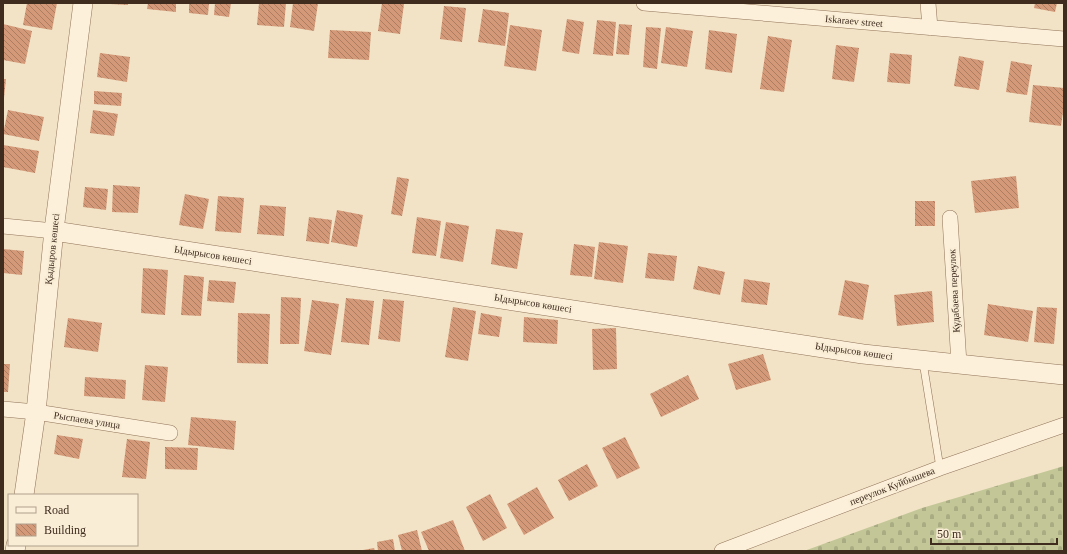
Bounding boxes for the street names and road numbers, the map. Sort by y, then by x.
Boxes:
street label: Iskaraev street [825,13,884,29]
street label: Қыдыров көшесі [43,212,61,285]
street label: Ыдырысов көшесі [173,243,253,267]
street label: Кудабаева переулок [946,249,962,333]
street label: Ыдырысов көшесі [493,291,573,315]
street label: Ыдырысов көшесі [814,340,894,362]
street label: Рыспаева улица [53,409,122,431]
street label: переулок Куйбышева [848,465,937,507]

